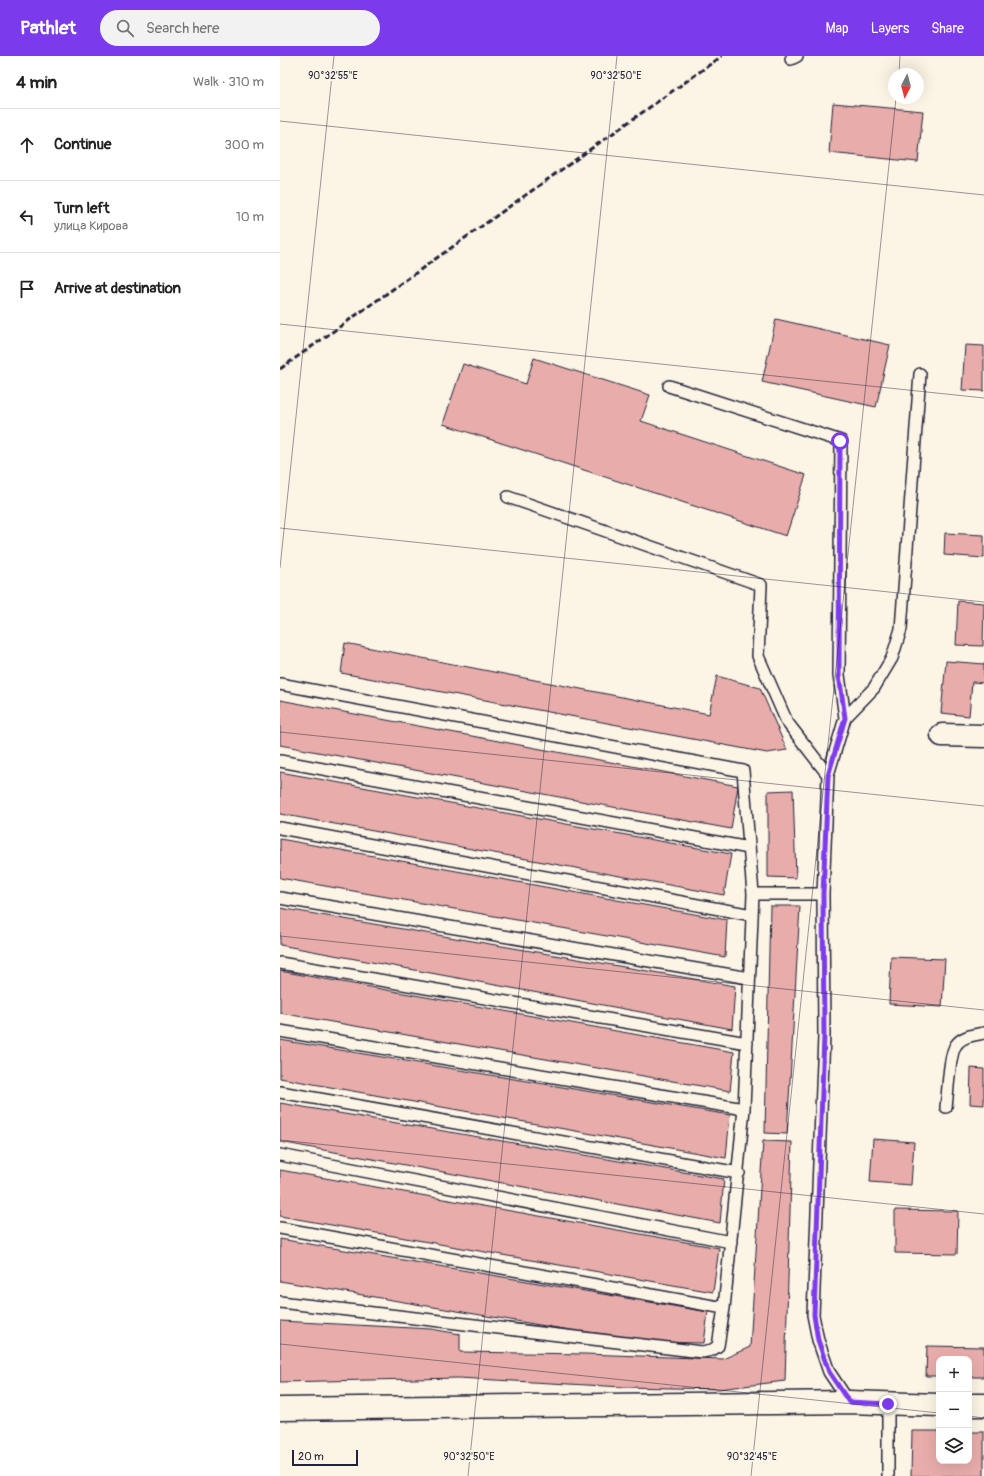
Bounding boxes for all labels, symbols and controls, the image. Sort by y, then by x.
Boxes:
search box [100,10,380,46]
text: Pathlet [20,16,76,40]
icon: search [114,17,136,39]
text: Search here [146,19,219,38]
text: Map [826,20,849,37]
text: Layers [871,20,909,37]
text: Share [931,20,964,37]
north arrow [888,68,924,104]
text: 90°32'55"E [308,70,358,82]
text: 90°32'50"E [590,70,642,82]
text: 4 min [16,72,57,93]
text: Walk · 310 m [193,74,264,90]
icon: ahead [16,134,38,156]
text: Continue [54,135,112,154]
text: 300 m [225,137,264,153]
text: Turn left [54,199,110,218]
icon: left [16,206,38,228]
text: 10 m [236,209,264,225]
text: улица Кирова [54,218,128,234]
icon: arrive [16,278,38,300]
text: Arrive at destination [54,279,181,298]
route start [831,432,849,450]
map controls [936,1356,972,1464]
button: + [936,1356,972,1392]
button: − [936,1392,972,1428]
route end [879,1395,897,1413]
button: layers [936,1428,972,1464]
scale bar [292,1448,358,1467]
text: 20 m [298,1450,324,1463]
text: 90°32'50"E [443,1451,495,1463]
text: 90°32'45"E [727,1451,777,1463]

